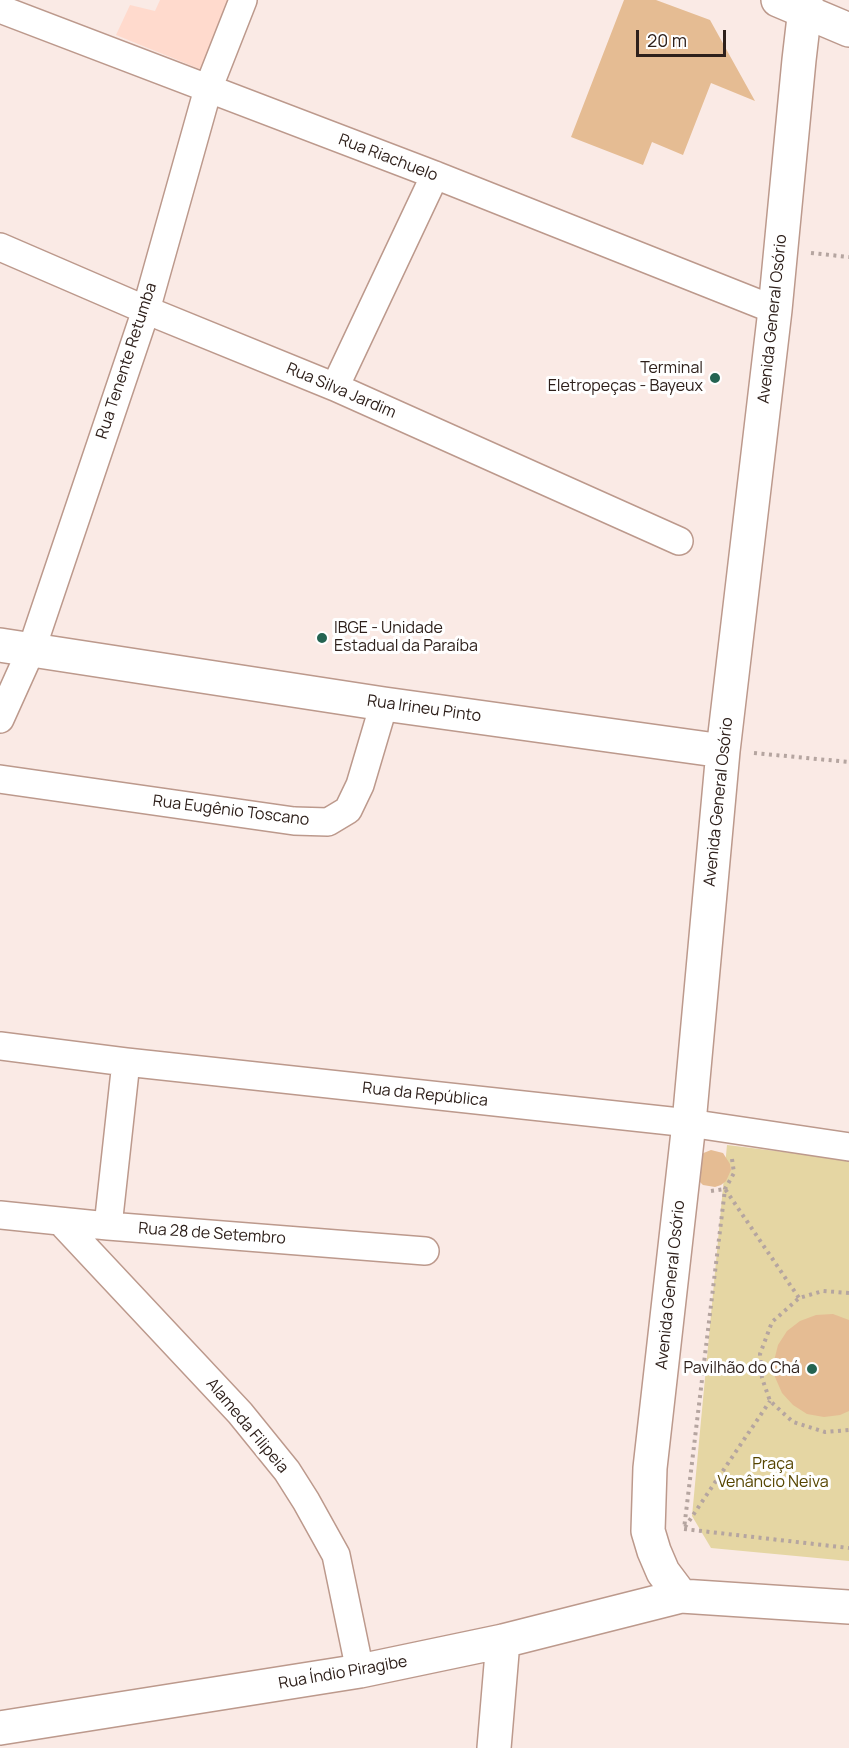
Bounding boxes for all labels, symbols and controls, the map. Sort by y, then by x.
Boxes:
scale bar [639,18,729,56]
text: 20 m [647,28,687,52]
street label: Rua Riachuelo [336,130,440,186]
street label: Avenida General Osório [755,233,791,405]
street label: Rua Tenente Retumba [93,281,161,441]
street label: Rua Silva Jardim [283,359,399,423]
place label: Terminal Eletropeças - Bayeux [548,359,703,397]
marker: Terminal Eletropeças - Bayeux [708,371,722,385]
place label: IBGE - Unidade Estadual da Paraíba [334,619,478,657]
marker: IBGE - Unidade Estadual da Paraíba [315,631,329,645]
street label: Rua Irineu Pinto [366,691,482,727]
street label: Avenida General Osório [701,716,737,888]
street label: Rua Eugênio Toscano [152,792,310,830]
street label: Rua da República [361,1079,489,1111]
street label: Avenida General Osório [653,1199,689,1371]
street label: Rua 28 de Setembro [138,1219,286,1249]
place label: Pavilhão do Chá [684,1359,800,1379]
marker: Pavilhão do Chá [805,1362,819,1376]
street label: Alameda Filipeia [202,1375,292,1477]
park label: Praça Venâncio Neiva [717,1455,829,1493]
street label: Rua Índio Piragibe [277,1652,409,1694]

